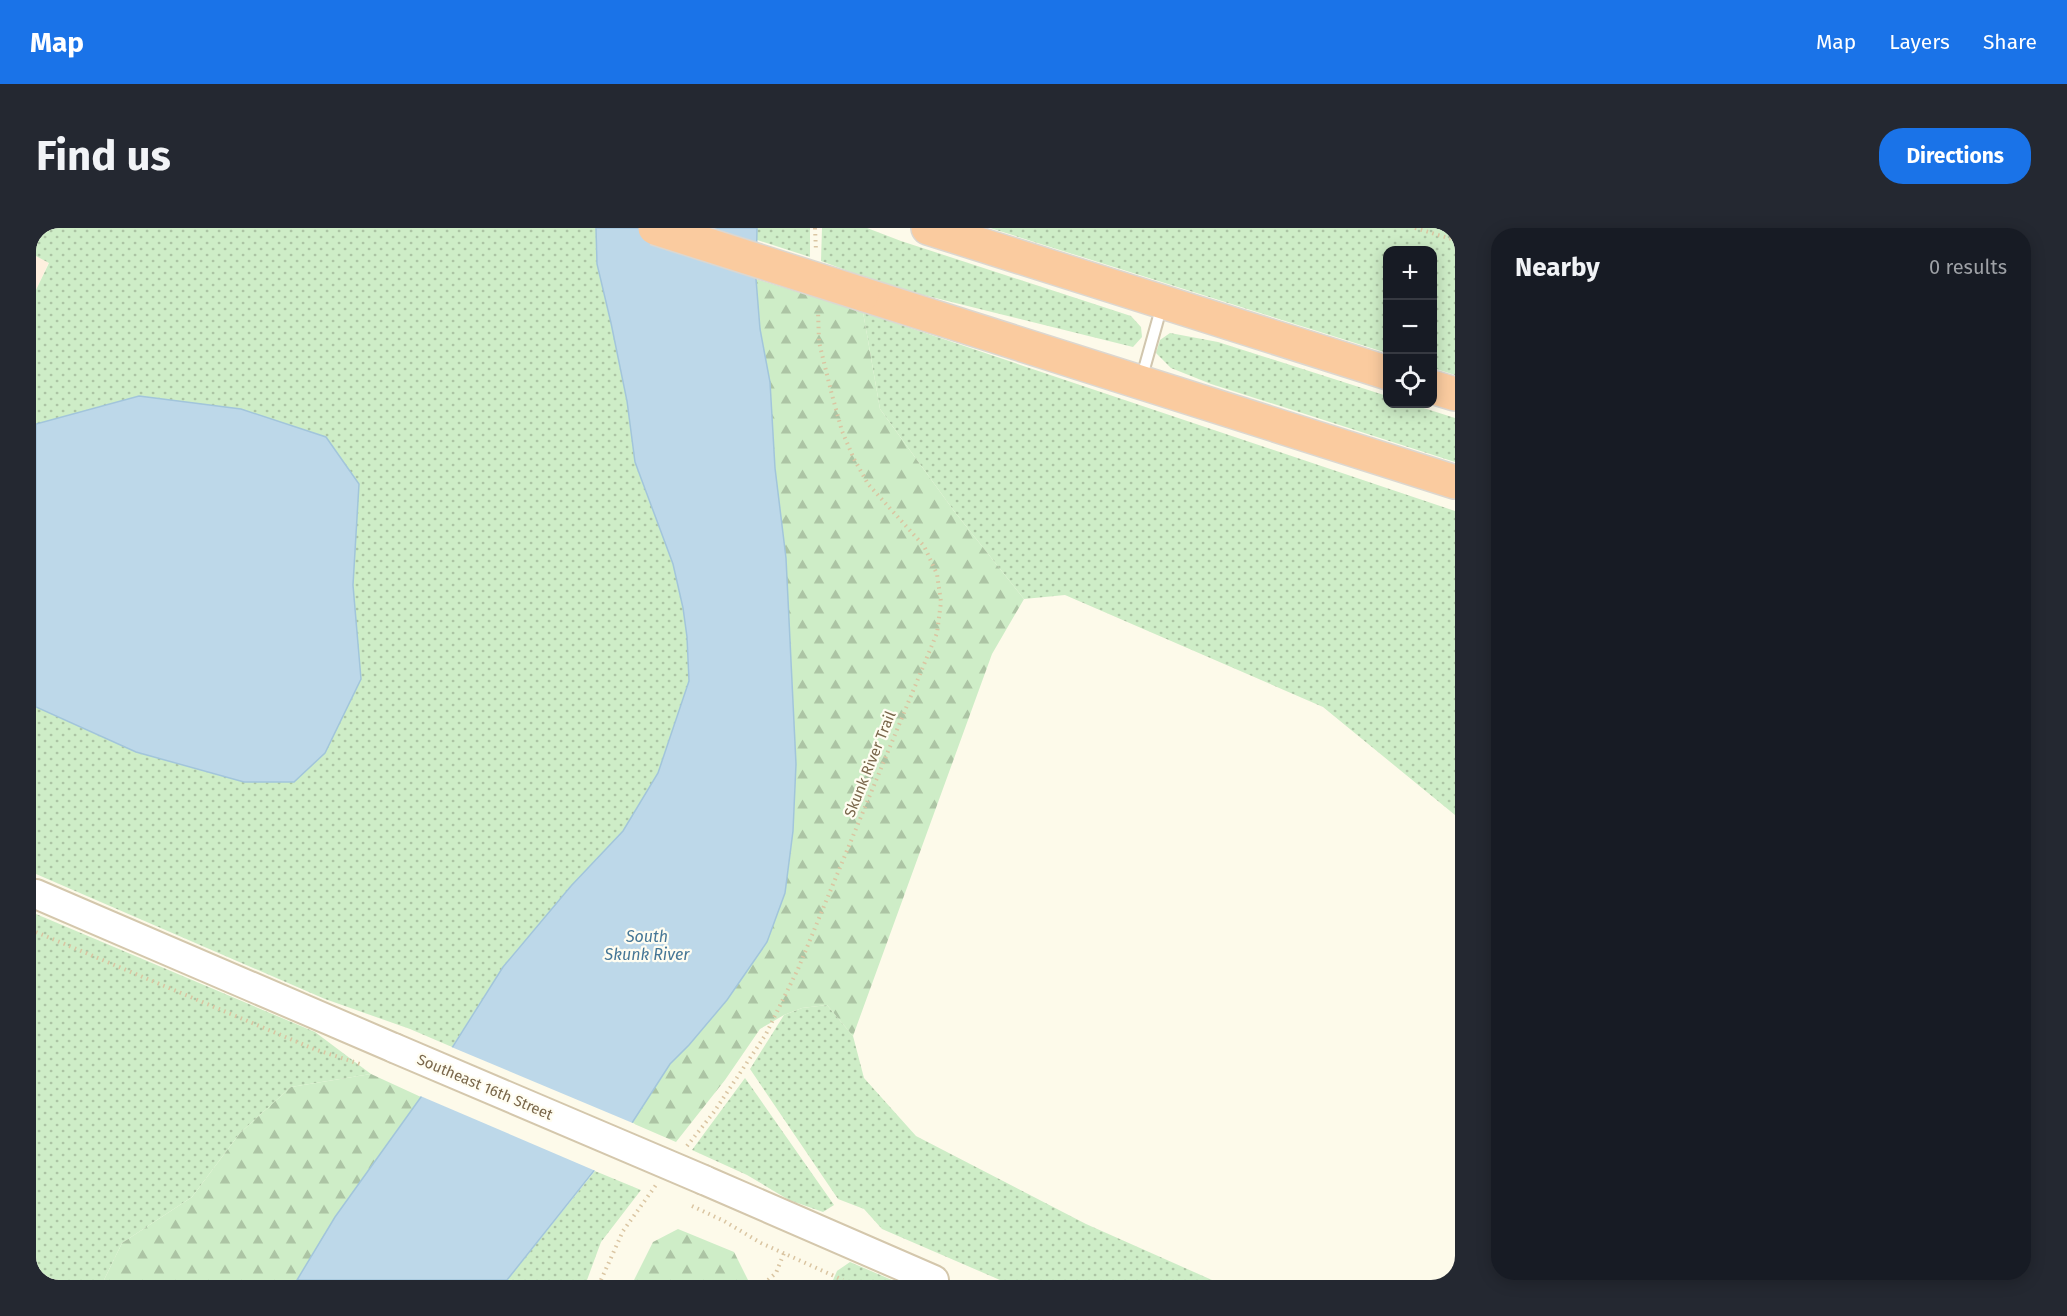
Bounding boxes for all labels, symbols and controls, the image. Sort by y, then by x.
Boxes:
text: Map [30,26,84,59]
text: Map [1816,29,1856,55]
text: Layers [1889,29,1950,55]
text: Share [1983,29,2037,55]
button: Directions [1879,128,2031,184]
text: Find us [36,131,171,181]
map controls [1383,246,1437,408]
button: + [1383,246,1437,300]
text: Nearby [1515,252,1600,283]
text: 0 results [1929,255,2007,279]
button: − [1383,300,1437,354]
button: locate [1383,354,1437,408]
street label: Skunk River Trail [841,708,900,820]
water label: South Skunk River [604,927,690,964]
street label: Southeast 16th Street [414,1050,556,1124]

